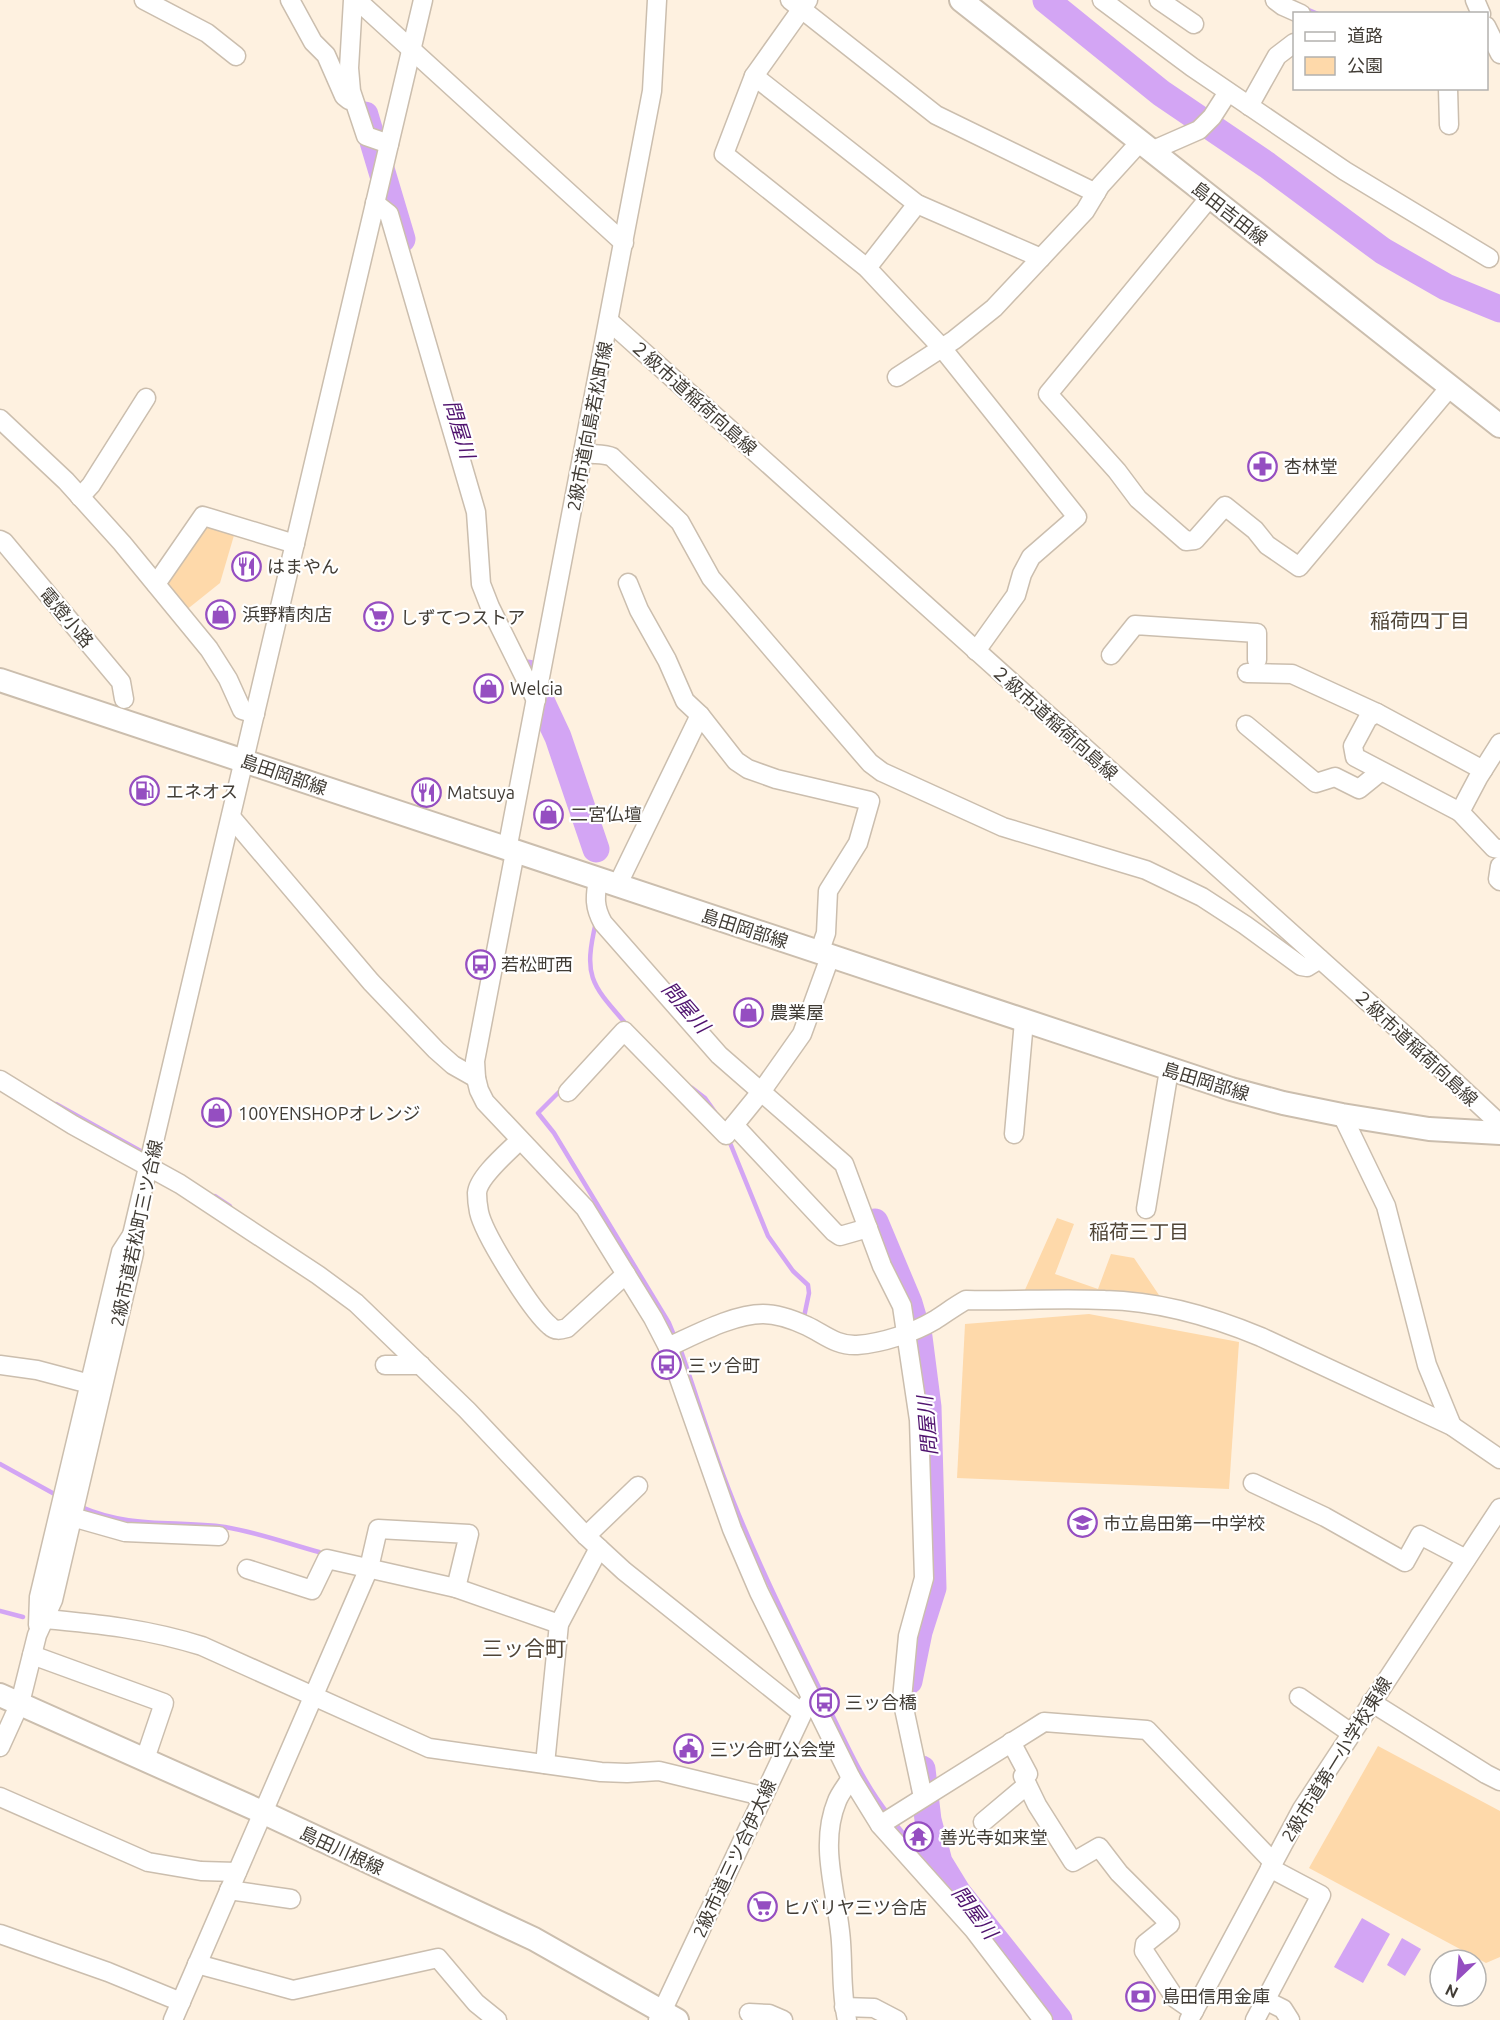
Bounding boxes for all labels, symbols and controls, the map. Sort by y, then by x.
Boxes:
legend [1293,12,1488,90]
text: 道路 [1347,25,1383,45]
text: 公園 [1347,55,1383,75]
street label: 島田吉田線 [1188,177,1272,249]
street label: ２級市道稲荷向島線 [627,335,761,459]
street label: 2級市道向島若松町線 [563,340,615,512]
water label: 問屋川 [440,397,480,463]
pharmacy icon: 杏林堂 [1247,450,1279,482]
place label: 杏林堂 [1284,456,1338,476]
restaurant icon: はまやん [230,550,262,582]
place label: はまやん [267,556,339,576]
street label: 電燈小路 [36,583,98,651]
shop icon: 浜野精肉店 [205,598,237,630]
supermarket icon: しずてつストア [363,601,395,633]
place label: 浜野精肉店 [242,604,332,624]
place label: しずてつストア [400,607,525,627]
district label: 稲荷四丁目 [1370,609,1470,632]
street label: ２級市道稲荷向島線 [988,660,1122,784]
shop icon: Welcia [473,672,505,704]
place label: Welcia [510,678,563,698]
street label: 島田岡部線 [238,750,330,798]
fuel station icon: エネオス [129,775,161,807]
restaurant icon: Matsuya [410,776,442,808]
place label: エネオス [166,781,238,801]
place label: Matsuya [447,782,515,802]
shop icon: 二宮仏壇 [533,798,565,830]
place label: 二宮仏壇 [570,804,642,824]
street label: 島田岡部線 [699,905,791,951]
bus stop icon: 若松町西 [464,948,496,980]
place label: 若松町西 [501,954,573,974]
water label: 問屋川 [658,977,716,1039]
street label: ２級市道稲荷向島線 [1350,984,1482,1110]
shop icon: 農業屋 [733,996,765,1028]
place label: 農業屋 [770,1002,824,1022]
street label: 島田岡部線 [1160,1058,1252,1104]
shop icon: 100YENSHOPオレンジ [201,1097,233,1129]
place label: 100YENSHOPオレンジ [238,1103,421,1123]
street label: 2級市道若松町三ツ合線 [106,1138,166,1328]
district label: 稲荷三丁目 [1089,1220,1189,1243]
bus stop icon: 三ッ合町 [651,1349,683,1381]
place label: 三ッ合町 [688,1355,760,1375]
water label: 問屋川 [913,1393,941,1457]
school or university icon: 市立島田第一中学校 [1066,1507,1098,1539]
place label: 市立島田第一中学校 [1103,1513,1265,1533]
district label: 三ッ合町 [482,1636,566,1660]
street label: 2級市道第一小学校東線 [1277,1673,1395,1845]
bus stop icon: 三ッ合橋 [808,1686,840,1718]
place label: 三ッ合橋 [845,1692,917,1712]
public building icon: 三ツ合町公会堂 [673,1733,705,1765]
place label: 三ツ合町公会堂 [710,1739,836,1759]
street label: 2級市道三ツ合伊太線 [689,1776,779,1940]
temple icon: 善光寺如来堂 [903,1821,935,1853]
street label: 島田川根線 [297,1822,387,1878]
place label: 善光寺如来堂 [940,1827,1048,1847]
water label: 問屋川 [948,1881,1003,1944]
supermarket icon: ヒバリヤ三ツ合店 [746,1891,778,1923]
place label: ヒバリヤ三ツ合店 [783,1897,927,1917]
north arrow [1428,1948,1488,2008]
bank icon: 島田信用金庫 [1125,1980,1157,2012]
text: N [1442,1981,1461,2002]
place label: 島田信用金庫 [1162,1986,1270,2006]

